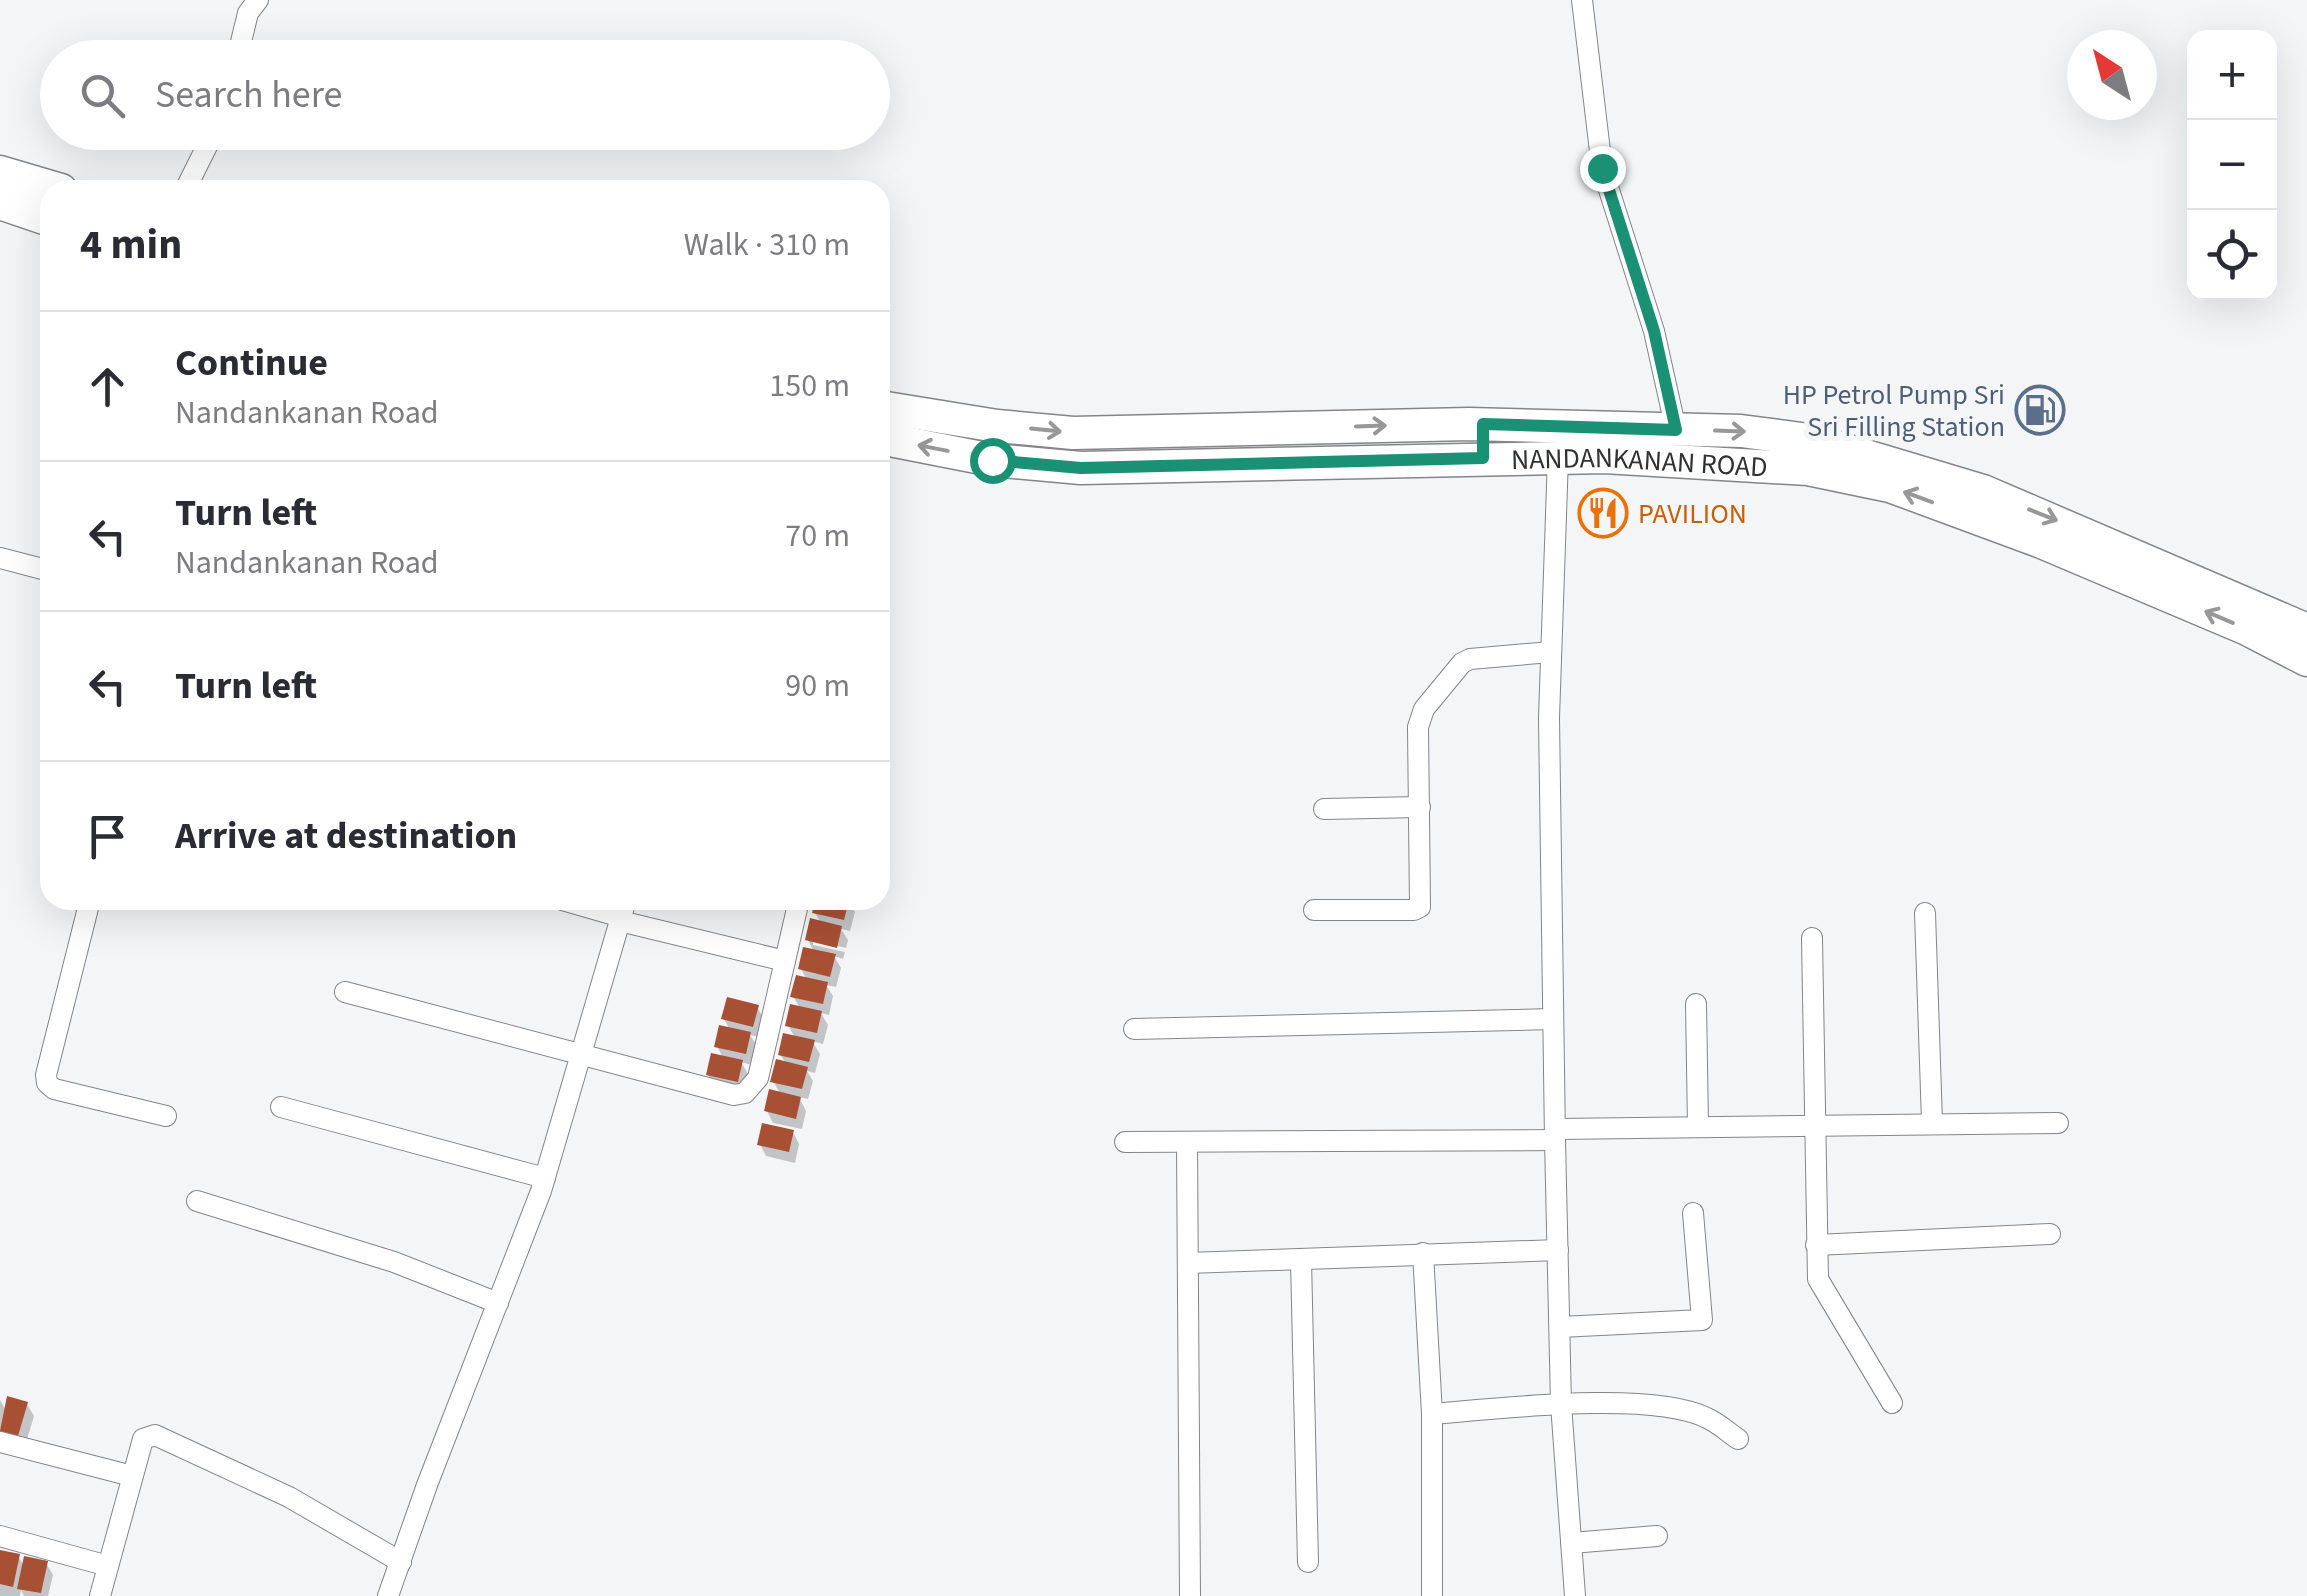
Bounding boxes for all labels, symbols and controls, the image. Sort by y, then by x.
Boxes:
north arrow [2067,30,2157,120]
map controls [2187,30,2277,300]
button: + [2187,30,2277,120]
search box [40,40,890,150]
icon: search [75,68,130,123]
text: Search here [155,68,342,122]
button: − [2187,120,2277,210]
route end [1580,146,1626,192]
button: locate [2187,210,2277,300]
text: 4 min [80,215,182,275]
text: Walk · 310 m [684,222,850,268]
text: Continue [175,336,328,390]
icon: ahead [80,359,135,414]
text: 150 m [769,363,850,409]
place label: HP Petrol Pump Sri Sri Filling Station [1783,375,2005,447]
fuel station icon: HP Petrol Pump Sri Sri Filling Station [2014,384,2066,436]
text: Nandankanan Road [175,390,439,436]
one-way arrow [1354,417,1386,436]
one-way arrow [1029,421,1061,440]
one-way arrow [1714,422,1746,441]
one-way arrow [917,438,950,457]
route start [970,438,1016,484]
street label: NANDANKANAN ROAD [1511,438,1769,488]
text: Turn left [175,486,317,540]
restaurant icon: PAVILION [1577,487,1629,539]
one-way arrow [1903,487,1934,505]
place label: PAVILION [1638,494,1747,534]
one-way arrow [2027,508,2057,526]
icon: left [80,509,135,564]
text: 70 m [785,513,850,559]
text: Nandankanan Road [175,540,439,586]
one-way arrow [2204,607,2235,625]
icon: left [80,659,135,714]
text: Turn left [175,659,317,713]
text: 90 m [785,663,850,709]
icon: arrive [80,809,135,864]
text: Arrive at destination [175,809,517,863]

